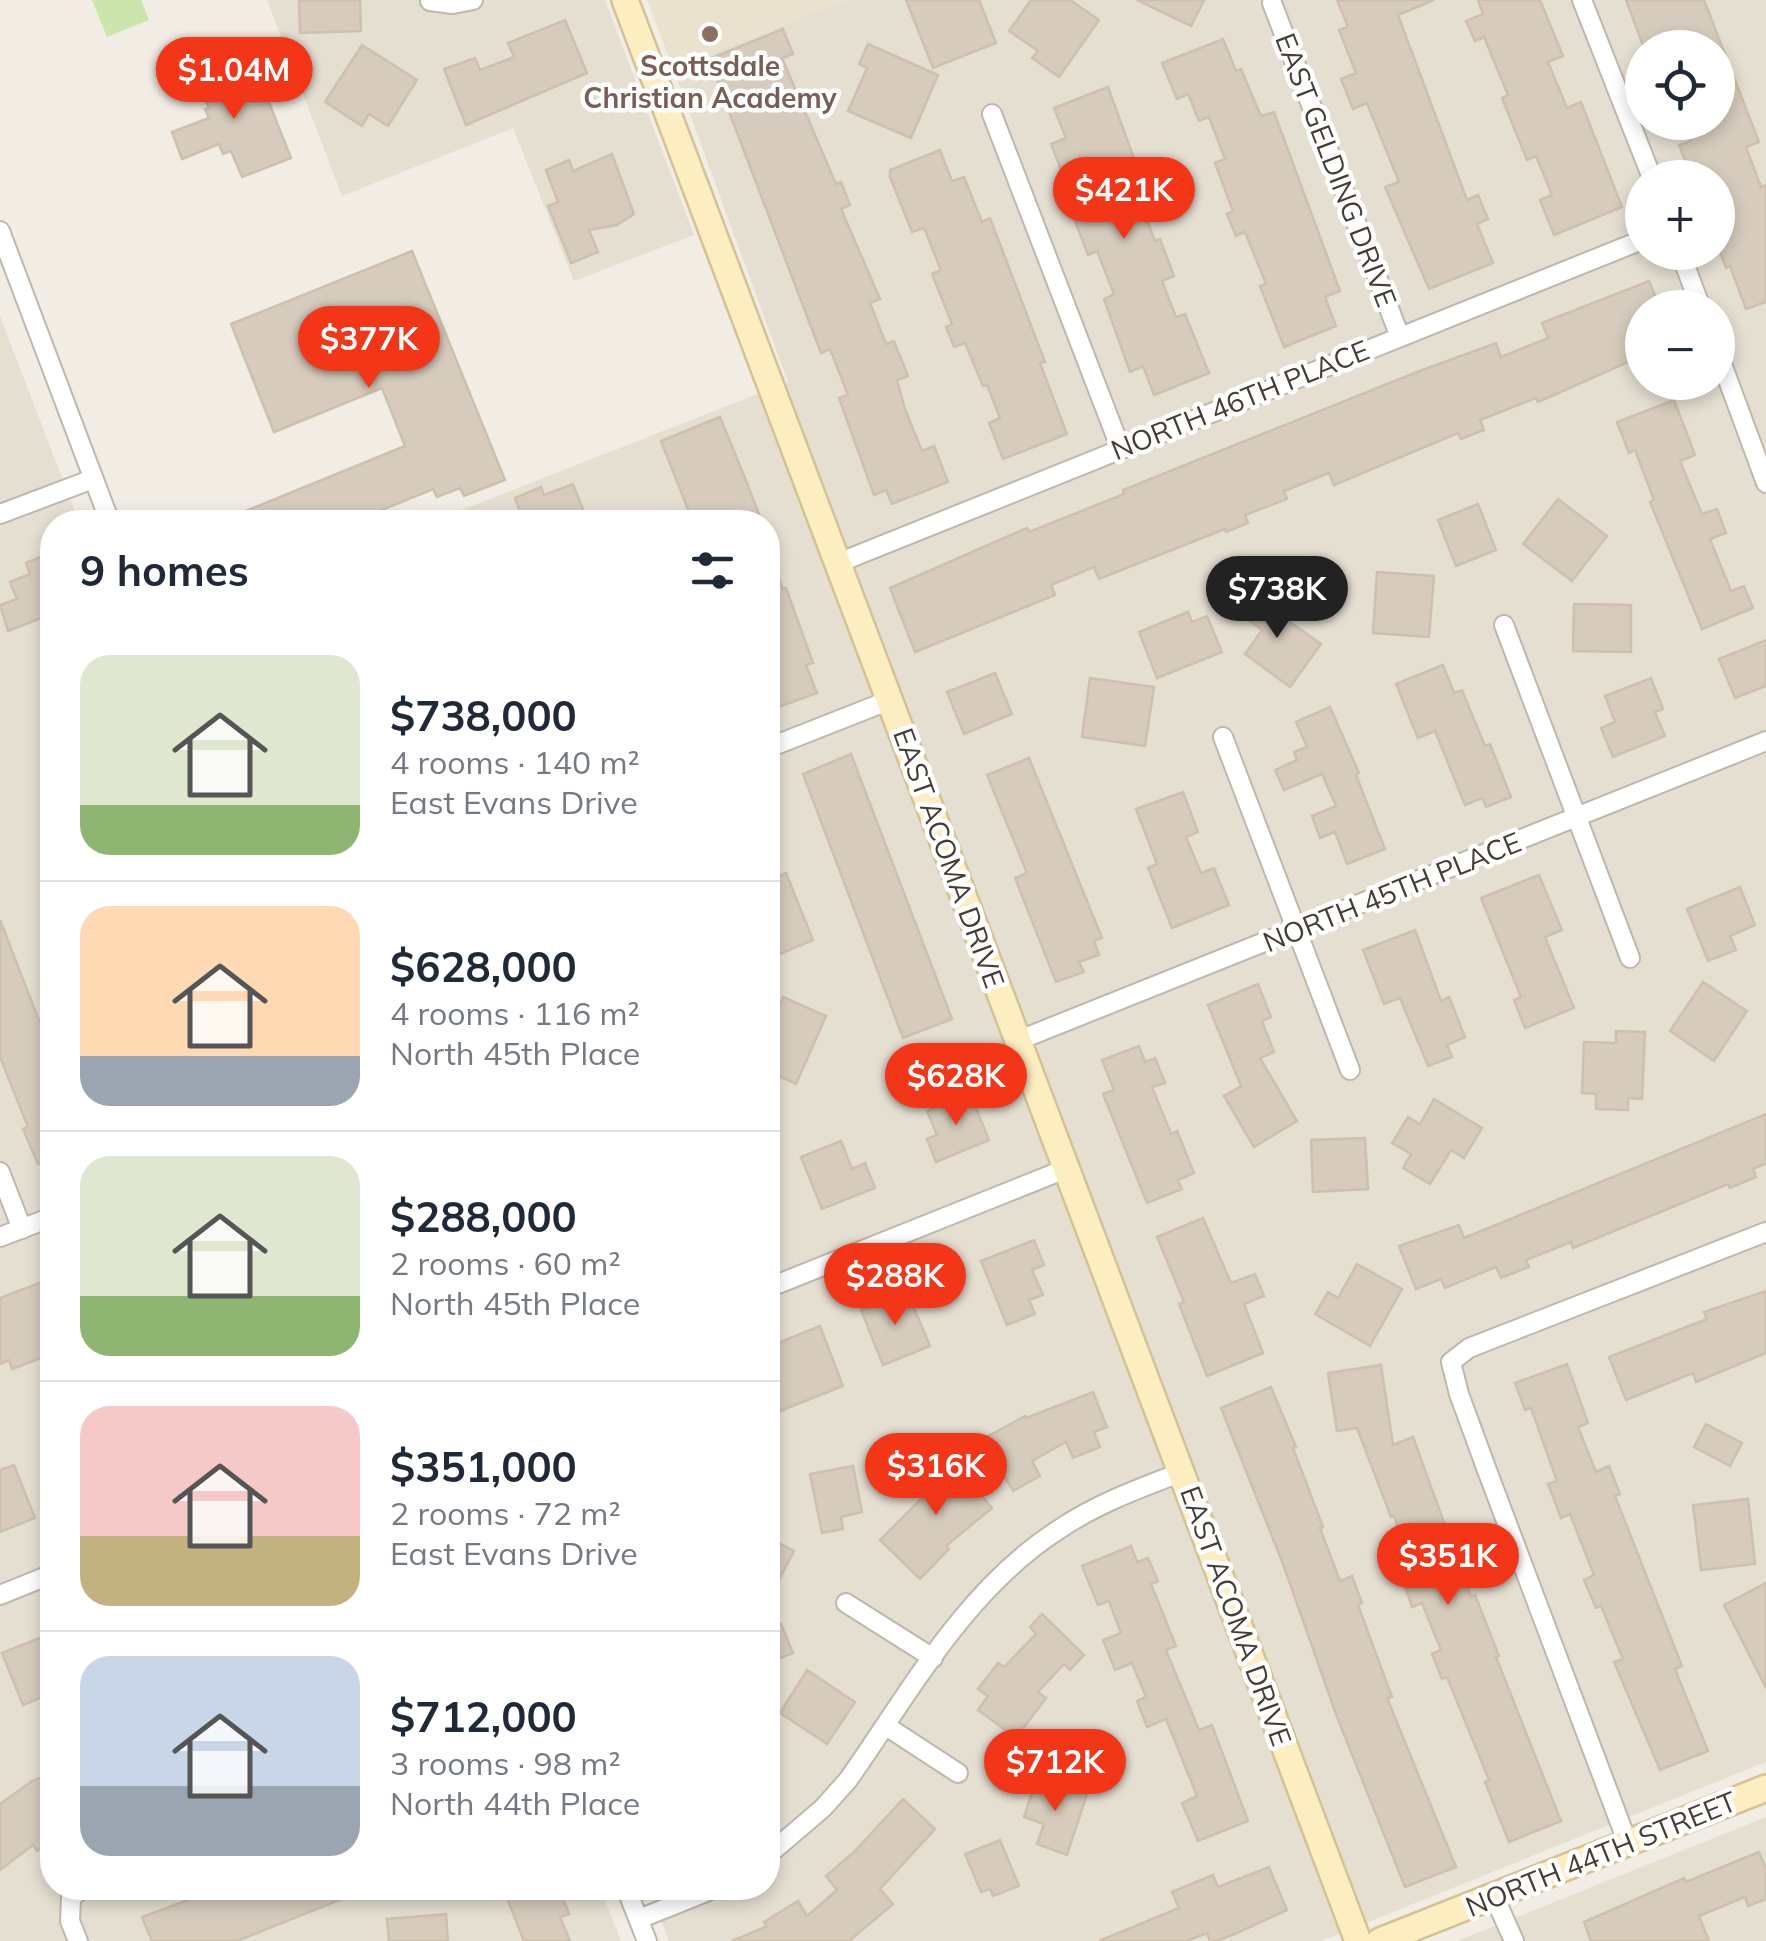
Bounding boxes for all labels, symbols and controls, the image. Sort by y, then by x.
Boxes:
marker: Scottsdale Christian Academy [699,23,721,45]
street label: EAST GELDING DRIVE [1268,28,1405,312]
map controls [1625,30,1735,400]
button: locate [1625,30,1735,140]
pin: $1.04M [153,37,315,122]
place label: Scottsdale Christian Academy [583,48,837,115]
text: $1.04M [178,49,290,89]
pin: $421K [1054,157,1194,242]
button: + [1625,160,1735,270]
text: $421K [1075,169,1173,209]
button: − [1625,290,1735,400]
pin: $377K [299,306,439,391]
text: $377K [320,318,418,358]
street label: NORTH 46TH PLACE [1106,332,1374,467]
icon: filters [685,543,740,598]
text: 9 homes [80,544,249,597]
pin: $738K [1207,556,1347,641]
text: $738K [1228,568,1326,608]
text: $738,000 [390,689,577,742]
icon: home [160,695,280,815]
street label: EAST ACOMA DRIVE [886,723,1013,992]
text: 4 rooms · 140 m² [390,742,640,782]
text: East Evans Drive [390,782,638,822]
street label: NORTH 45TH PLACE [1258,824,1526,959]
text: $628,000 [390,940,577,993]
icon: home [160,946,280,1066]
text: 4 rooms · 116 m² [390,993,640,1033]
text: North 45th Place [390,1033,640,1073]
pin: $628K [886,1043,1026,1128]
text: $628K [907,1055,1005,1095]
text: $288,000 [390,1190,577,1243]
icon: home [160,1196,280,1316]
text: 2 rooms · 60 m² [390,1243,621,1283]
pin: $288K [825,1243,965,1328]
text: $288K [846,1255,944,1295]
text: North 45th Place [390,1283,640,1323]
pin: $316K [866,1433,1006,1518]
text: $351,000 [390,1440,577,1493]
text: $316K [887,1445,985,1485]
icon: home [160,1446,280,1566]
street label: EAST ACOMA DRIVE [1173,1481,1300,1750]
text: 2 rooms · 72 m² [390,1493,621,1533]
pin: $351K [1378,1523,1518,1608]
text: East Evans Drive [390,1533,638,1573]
text: $351K [1399,1535,1497,1575]
text: $712,000 [390,1690,577,1743]
icon: home [160,1696,280,1816]
pin: $712K [985,1729,1125,1814]
text: $712K [1006,1741,1104,1781]
text: 3 rooms · 98 m² [390,1743,621,1783]
text: North 44th Place [390,1783,640,1823]
street label: NORTH 44TH STREET [1460,1783,1741,1924]

